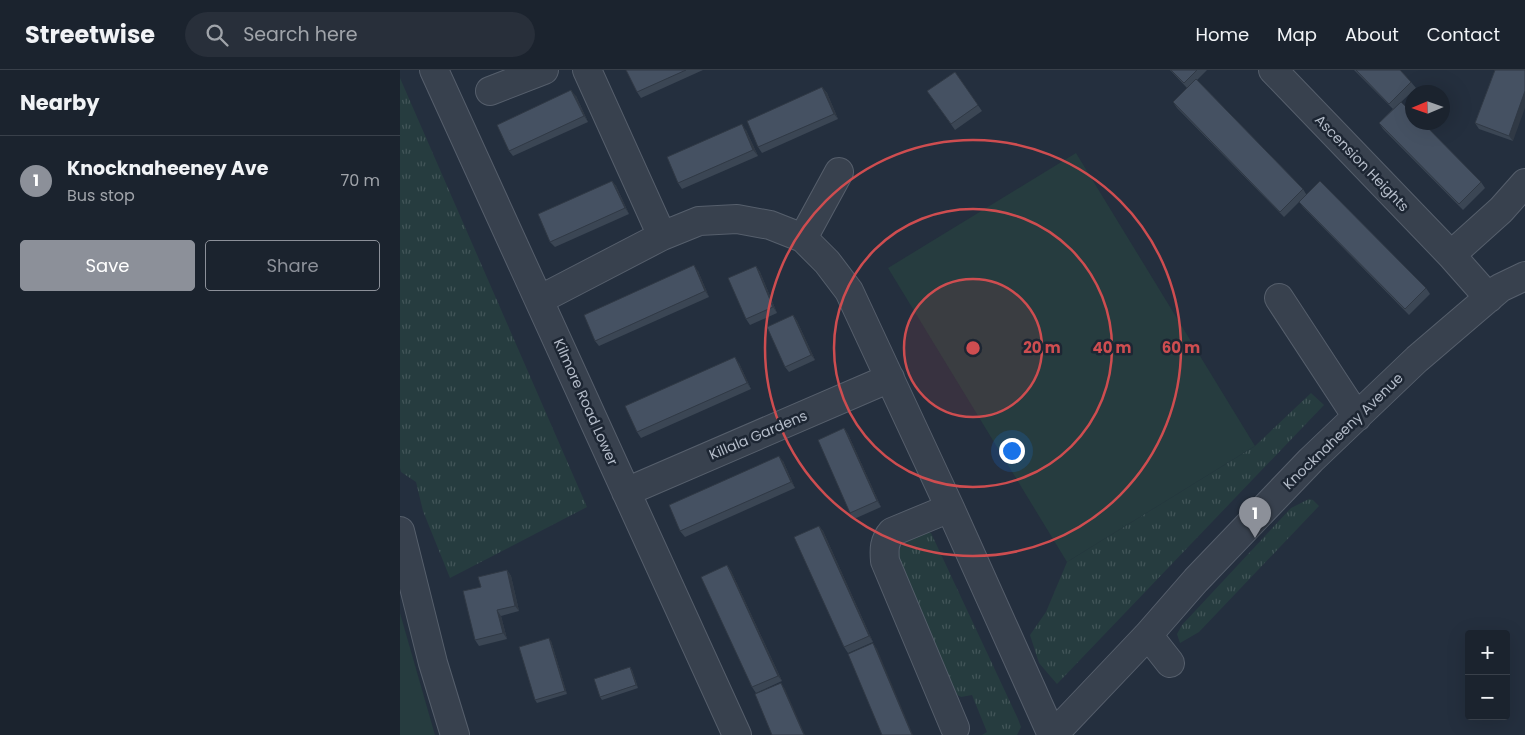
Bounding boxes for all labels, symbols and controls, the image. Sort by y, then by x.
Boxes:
search box [185,12,535,57]
text: Streetwise [25,18,155,51]
icon: search [203,21,231,49]
text: Search here [243,21,358,48]
text: Home [1195,22,1249,47]
text: Map [1277,22,1317,47]
text: About [1345,22,1399,47]
text: Contact [1427,22,1500,47]
north arrow [1405,85,1450,130]
text: Nearby [20,88,100,117]
street label: Ascension Heights [1310,110,1414,216]
text: Knocknaheeney Ave [67,155,268,182]
text: 1 [33,169,39,192]
text: 70 m [340,169,380,192]
text: Bus stop [67,184,135,207]
button: Save [20,240,195,291]
button: Share [205,240,380,291]
street label: Kilmore Road Lower [549,335,623,469]
text: 20 m [1023,337,1061,358]
text: 40 m [1092,337,1132,358]
text: 60 m [1162,337,1200,358]
centre of rings [964,339,982,357]
street label: Knocknaheeny Avenue [1279,368,1408,494]
street label: Killala Gardens [706,405,810,465]
your location [999,438,1025,464]
pin: 1 [1239,497,1271,538]
map controls [1465,630,1510,720]
button: + [1465,630,1510,675]
button: − [1465,675,1510,720]

